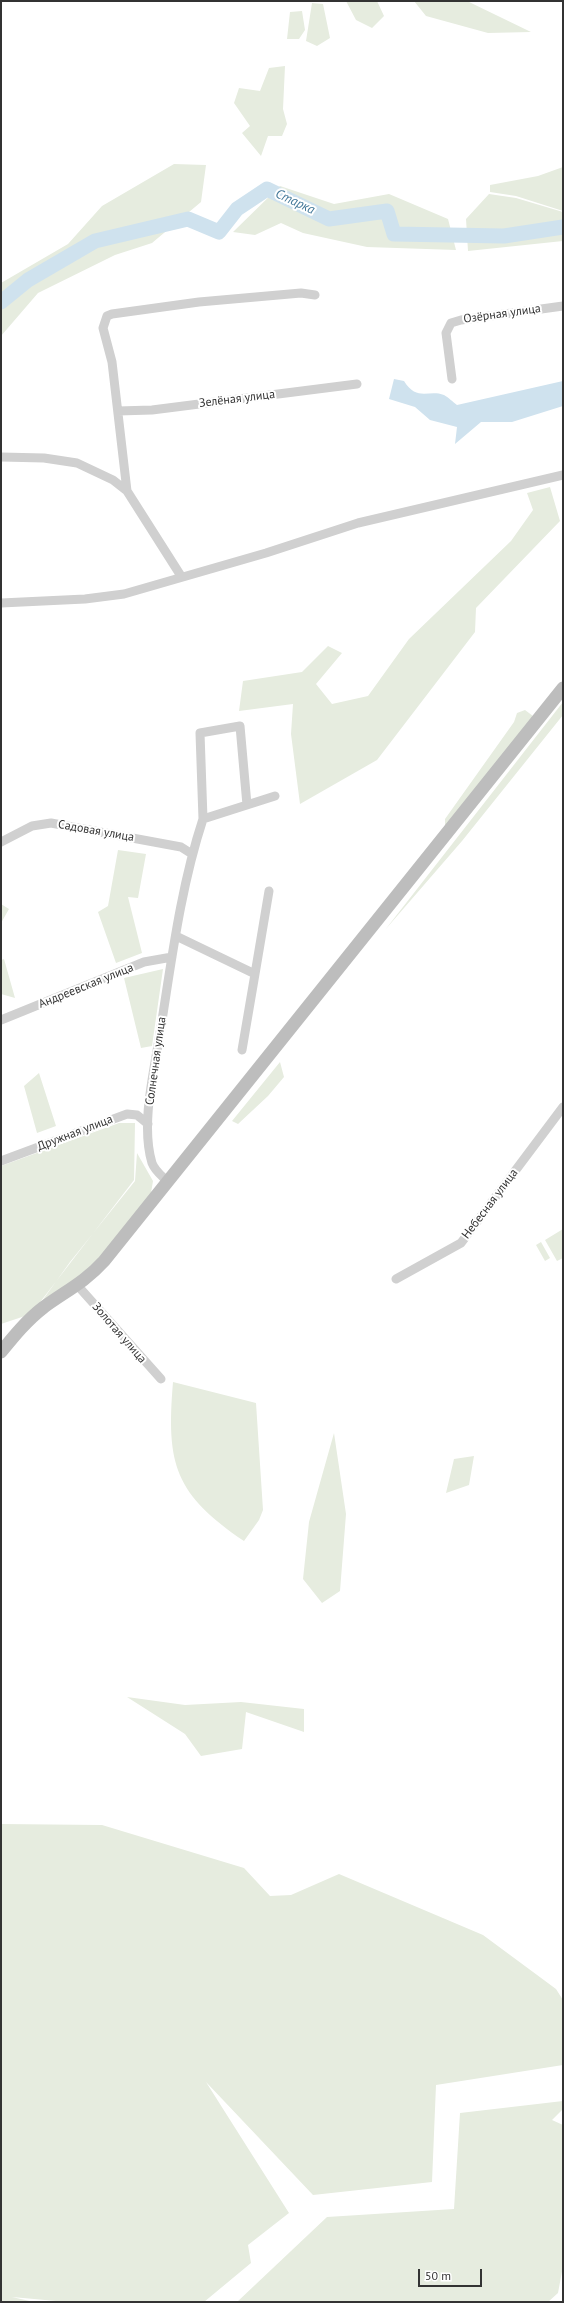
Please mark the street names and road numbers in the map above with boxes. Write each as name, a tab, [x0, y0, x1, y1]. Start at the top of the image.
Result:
street label: Озёрная улица	[462, 301, 542, 327]
street label: Зелёная улица	[198, 387, 276, 411]
street label: Садовая улица	[57, 817, 135, 845]
street label: Андреевская улица	[36, 960, 136, 1012]
street label: Солнечная улица	[143, 1016, 169, 1106]
street label: Дружная улица	[35, 1112, 115, 1154]
street label: Небесная улица	[459, 1166, 521, 1242]
street label: Золотая улица	[89, 1300, 149, 1366]

